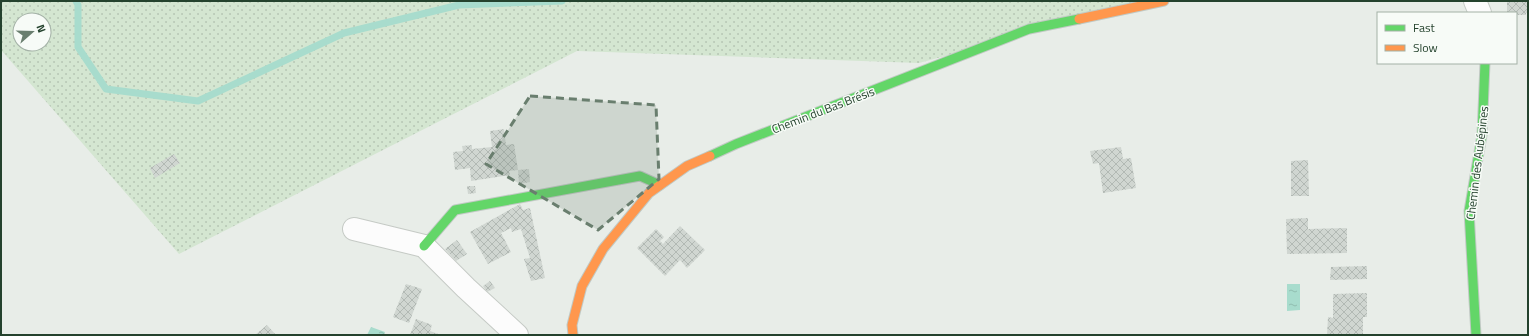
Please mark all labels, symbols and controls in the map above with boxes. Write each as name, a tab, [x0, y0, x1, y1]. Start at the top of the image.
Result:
north arrow	[12, 12, 52, 52]
legend	[1377, 12, 1517, 64]
text: Fast	[1413, 18, 1436, 37]
text: N	[33, 22, 50, 35]
text: Slow	[1413, 38, 1438, 57]
street label: Chemin du Bas Brésis	[769, 81, 878, 138]
street label: Chemin des Aubépines	[1461, 105, 1493, 221]

